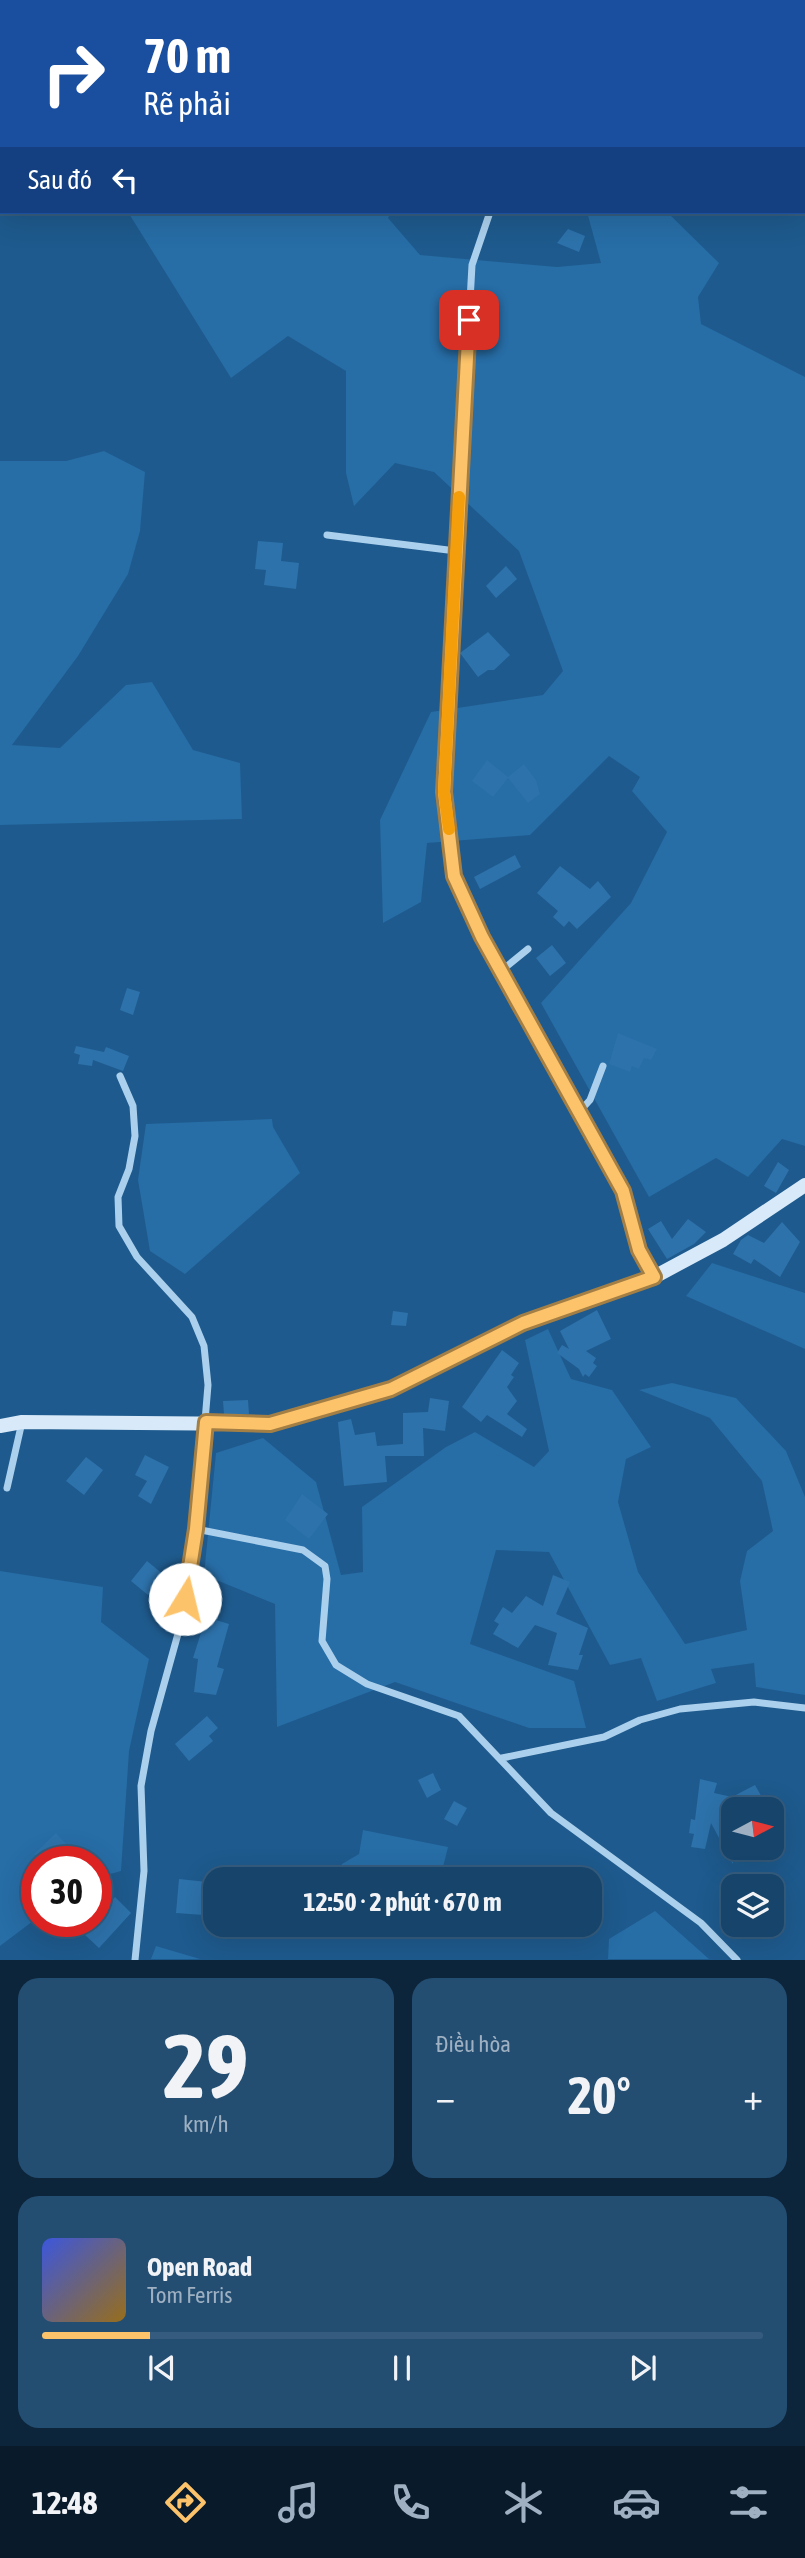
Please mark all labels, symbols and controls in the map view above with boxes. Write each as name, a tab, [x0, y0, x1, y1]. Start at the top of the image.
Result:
text: 70 m	[143, 27, 231, 83]
icon: right	[28, 28, 119, 119]
text: Rẽ phải	[143, 85, 231, 122]
icon: left	[106, 161, 144, 199]
text: Sau đó	[28, 165, 92, 195]
pin	[439, 290, 499, 350]
icon: arrive	[450, 301, 488, 339]
position arrow	[148, 1562, 222, 1636]
north arrow	[721, 1797, 784, 1860]
map controls	[721, 1797, 784, 1937]
speed limit sign: 30	[21, 1846, 112, 1937]
button: layers	[721, 1874, 784, 1937]
text: 12:50 · 2 phút · 670 m	[303, 1887, 502, 1917]
text: 29	[163, 2013, 249, 2117]
text: Điều hòa	[436, 2031, 511, 2057]
text: 20°	[568, 2065, 631, 2125]
text: −	[436, 2075, 455, 2118]
text: +	[743, 2075, 763, 2118]
text: km/h	[183, 2111, 229, 2137]
text: Open Road	[147, 2252, 252, 2282]
text: Tom Ferris	[147, 2282, 232, 2308]
icon: previous	[143, 2349, 181, 2387]
icon: pause	[383, 2349, 421, 2387]
icon: next	[624, 2349, 662, 2387]
icon: directions	[161, 2478, 210, 2527]
icon: music	[274, 2478, 323, 2527]
icon: phone	[386, 2478, 435, 2527]
icon: climate	[499, 2478, 548, 2527]
icon: car	[612, 2478, 661, 2527]
icon: filters	[724, 2478, 773, 2527]
text: 12:48	[32, 2484, 98, 2521]

